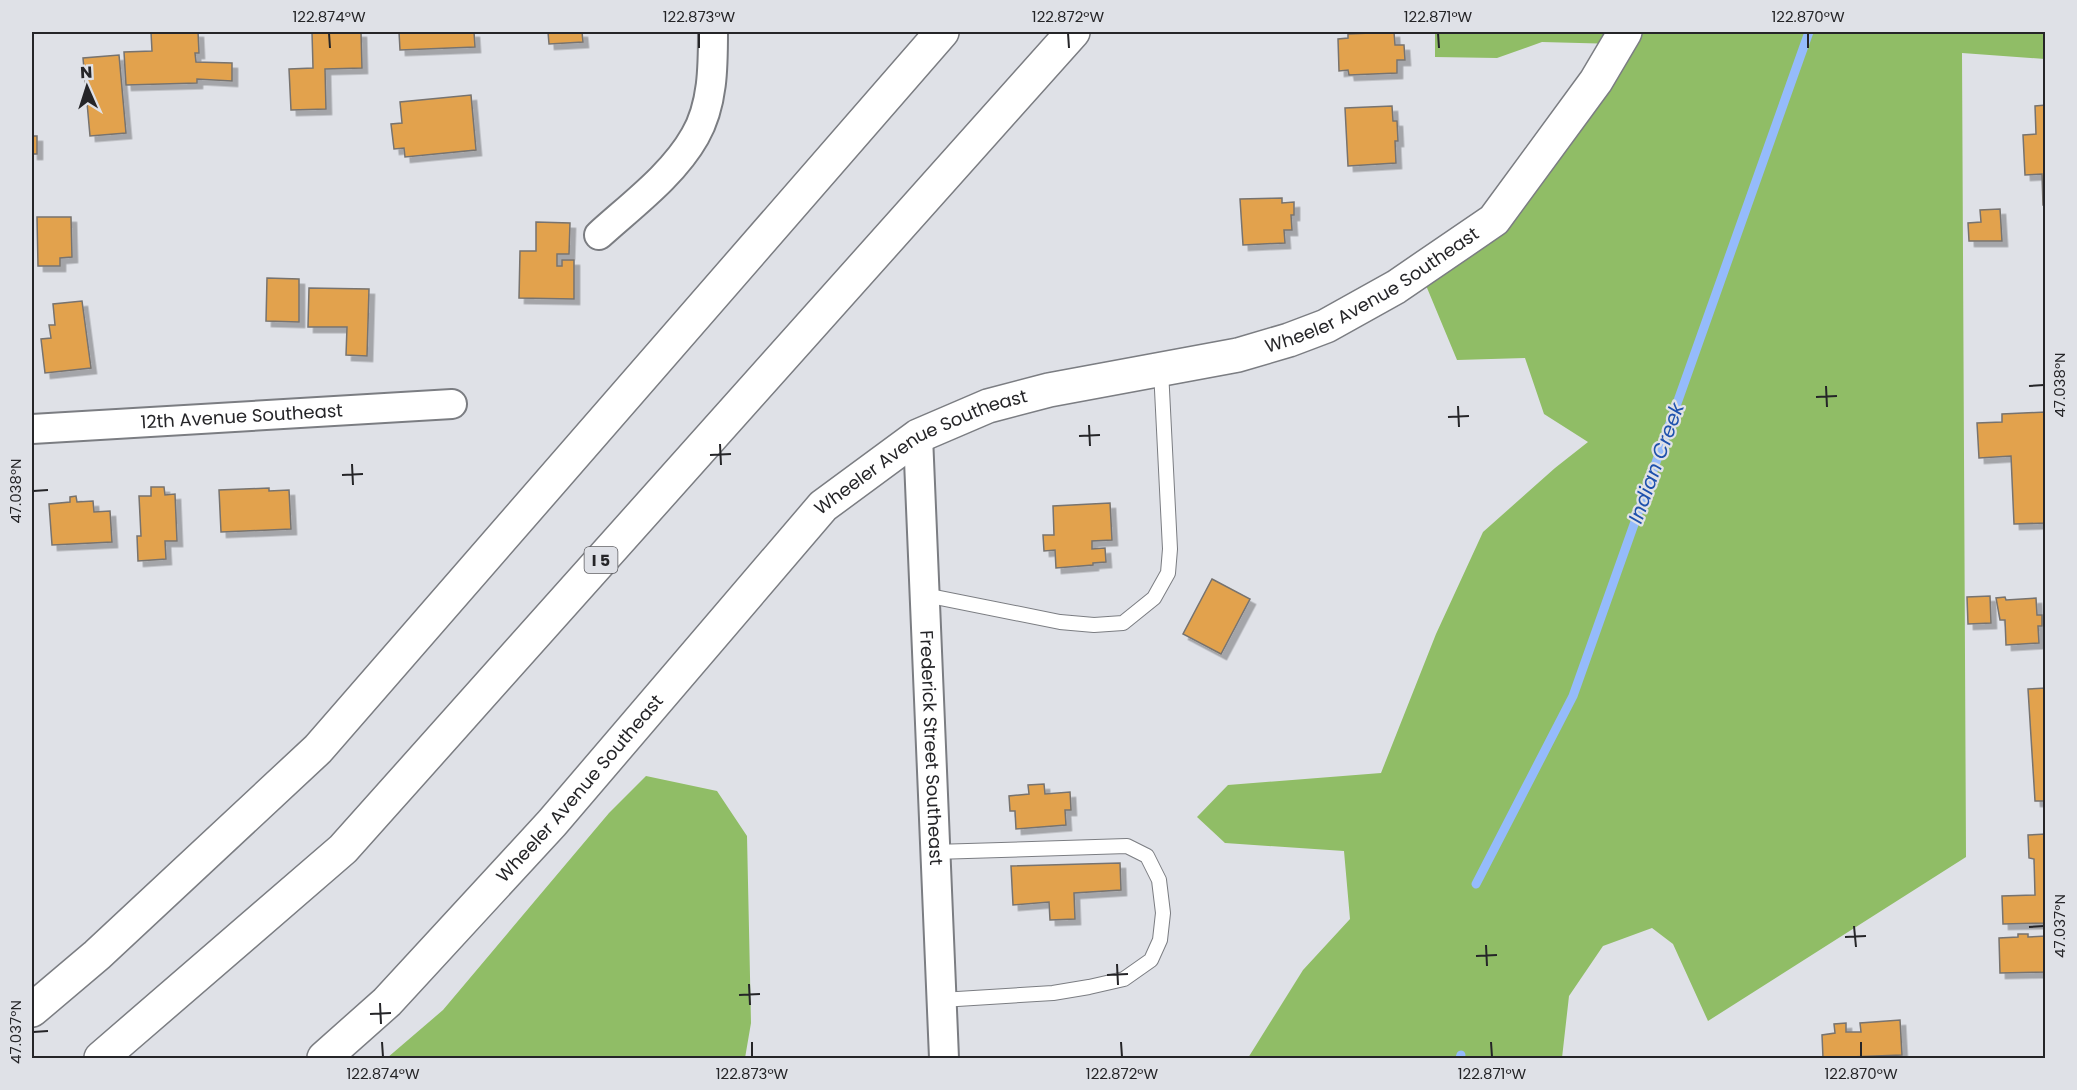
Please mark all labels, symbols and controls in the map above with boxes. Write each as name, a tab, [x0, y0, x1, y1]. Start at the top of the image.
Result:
text: 122.874°W	[292, 6, 366, 27]
text: 122.873°W	[663, 6, 736, 27]
text: 122.872°W	[1032, 6, 1104, 27]
text: 122.871°W	[1404, 6, 1473, 27]
text: 122.870°W	[1771, 6, 1845, 27]
north arrow	[57, 57, 117, 117]
text: N	[80, 61, 93, 84]
street label: Wheeler Avenue Southeast	[1262, 221, 1484, 358]
text: 47.038°N	[2049, 352, 2070, 418]
street label: Wheeler Avenue Southeast	[809, 383, 1030, 520]
water label: Indian Creek	[1621, 397, 1691, 527]
street label: 12th Avenue Southeast	[140, 398, 343, 435]
text: 47.038°N	[5, 458, 26, 524]
road number: I 5	[584, 547, 618, 573]
street label: Frederick Street Southeast	[914, 630, 949, 866]
street label: Wheeler Avenue Southeast	[490, 689, 669, 888]
text: 47.037°N	[2049, 894, 2070, 958]
text: 47.037°N	[5, 1000, 26, 1064]
text: 122.874°W	[346, 1063, 420, 1084]
text: 122.873°W	[716, 1063, 789, 1084]
text: 122.872°W	[1086, 1063, 1158, 1084]
text: 122.871°W	[1458, 1063, 1527, 1084]
text: 122.870°W	[1824, 1063, 1898, 1084]

